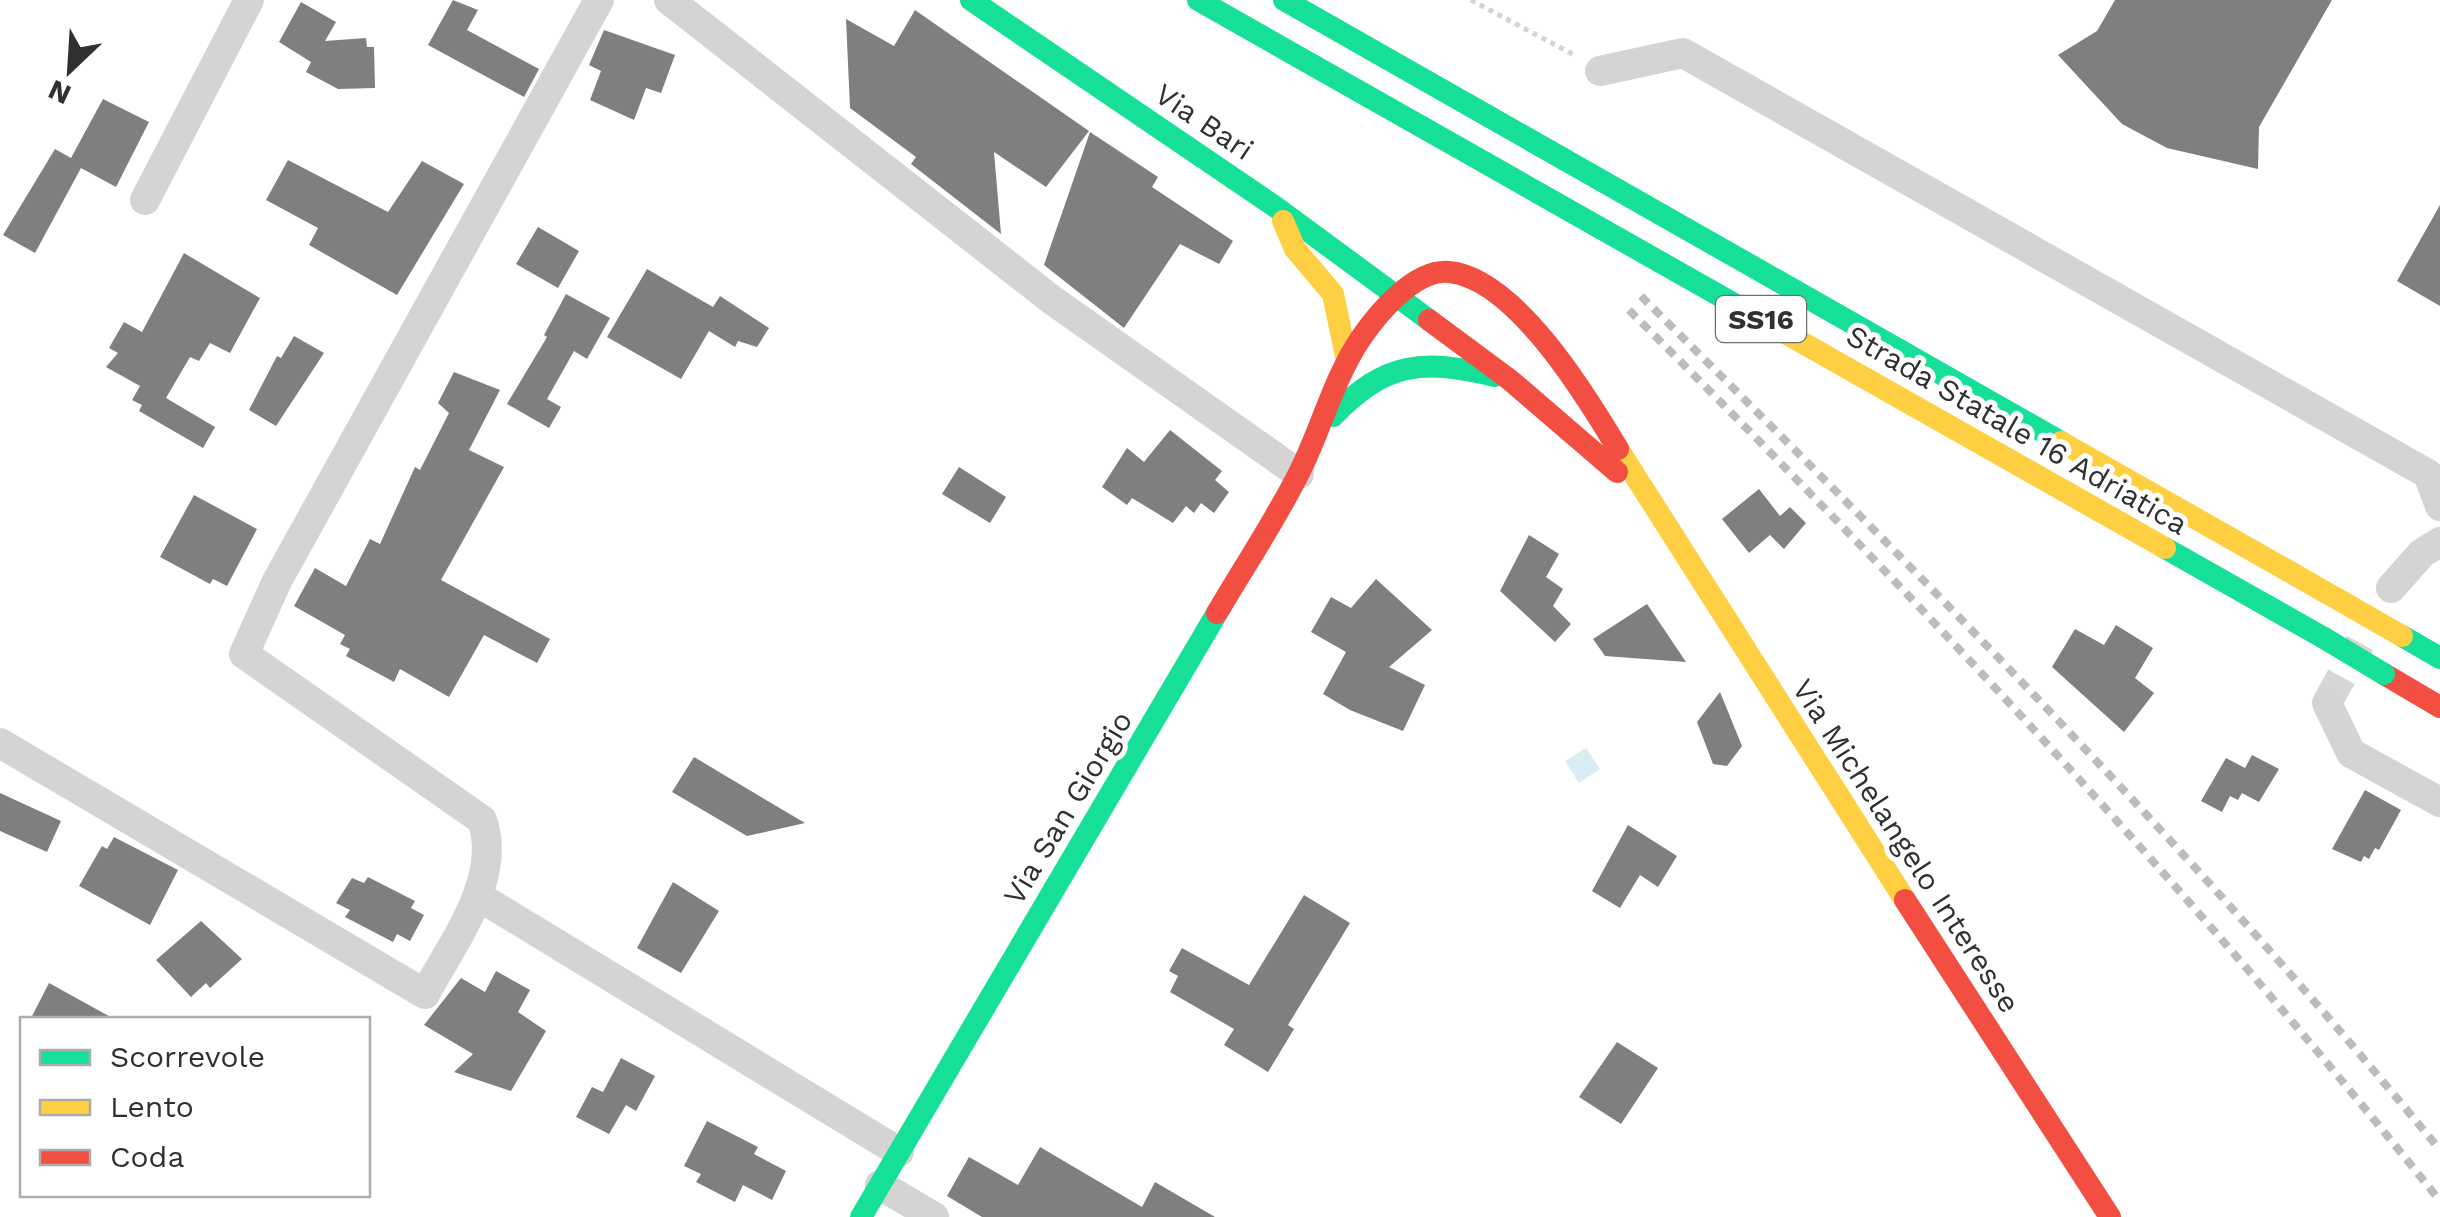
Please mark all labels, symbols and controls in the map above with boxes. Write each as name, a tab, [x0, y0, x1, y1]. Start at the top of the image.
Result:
north arrow	[20, 20, 120, 120]
text: N	[43, 73, 76, 112]
street label: Via Bari	[1149, 76, 1260, 167]
road number: SS16	[1716, 296, 1806, 342]
street label: Strada Statale 16 Adriatica	[1840, 317, 2194, 542]
street label: Via Michelangelo Interesse	[1785, 672, 2027, 1019]
street label: Via San Giorgio	[996, 705, 1139, 911]
legend	[20, 1017, 370, 1197]
text: Scorrevole	[110, 1039, 265, 1074]
text: Lento	[110, 1089, 194, 1124]
text: Coda	[110, 1139, 184, 1174]

